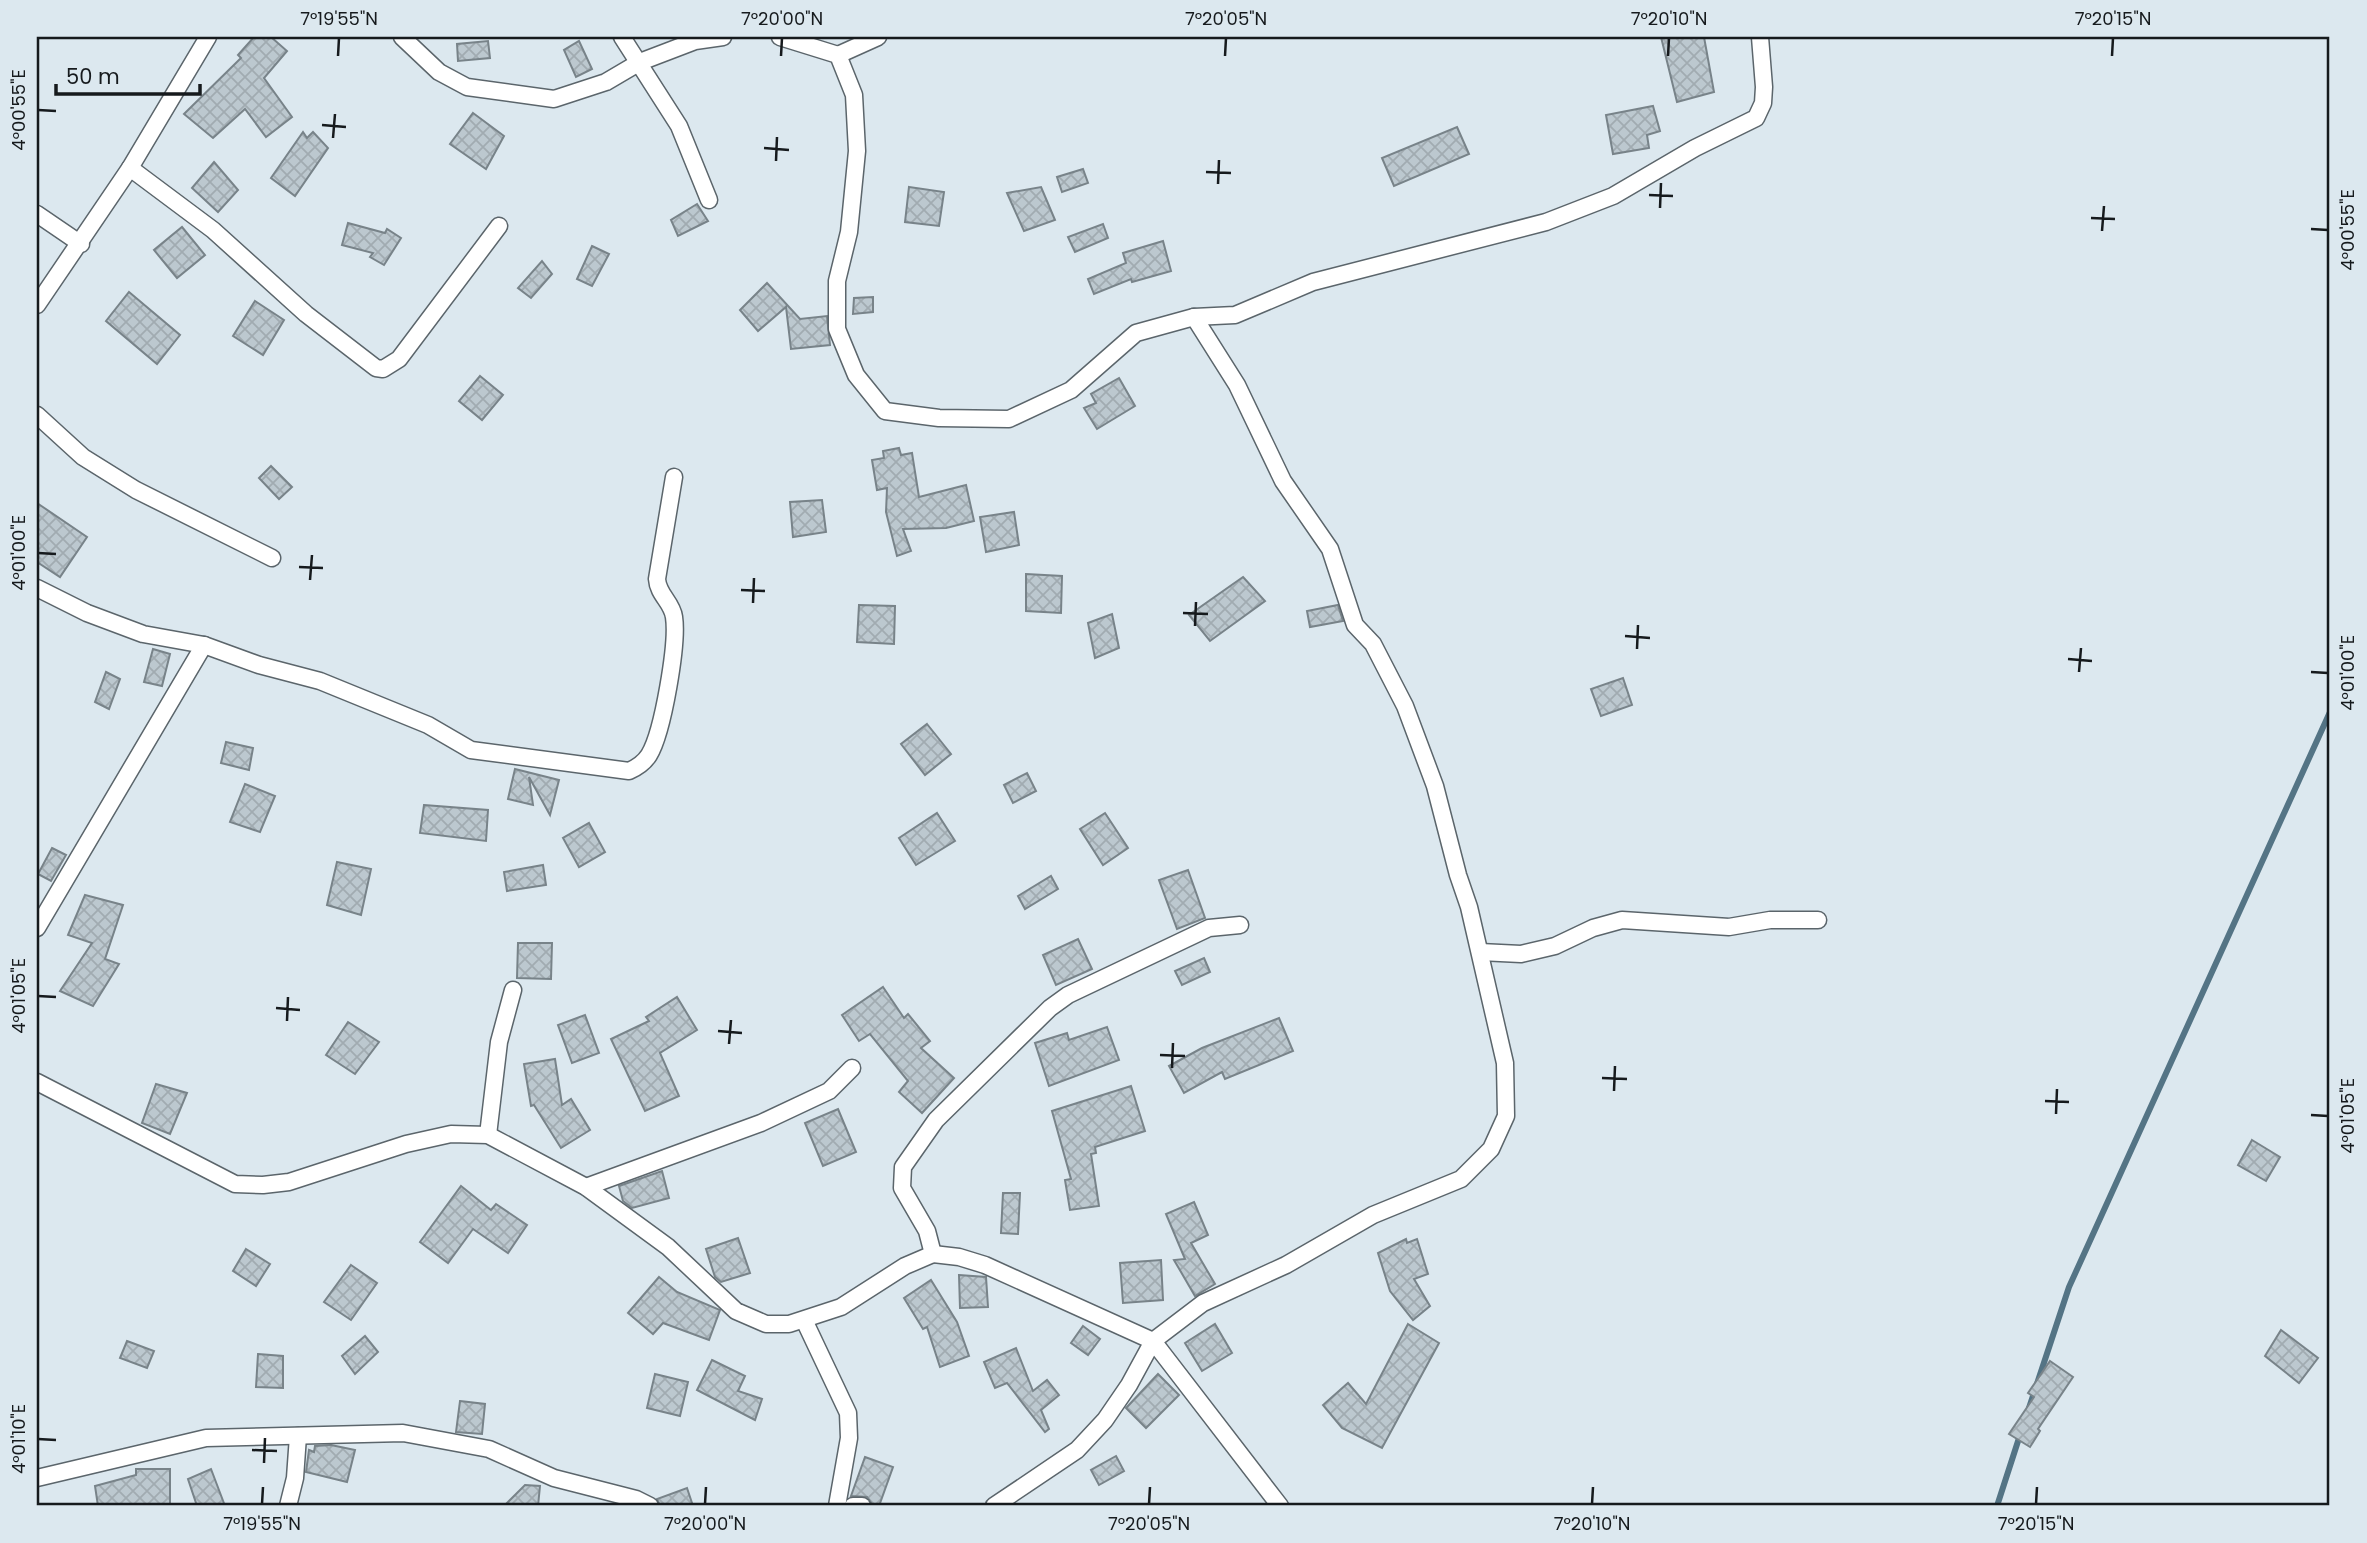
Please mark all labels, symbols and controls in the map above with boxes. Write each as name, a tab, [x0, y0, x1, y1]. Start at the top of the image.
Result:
text: 7°19'55"N	[300, 6, 378, 31]
text: 7°20'00"N	[741, 6, 823, 31]
text: 7°20'05"N	[1185, 6, 1267, 31]
text: 7°20'10"N	[1631, 6, 1707, 31]
text: 7°20'15"N	[2075, 6, 2151, 31]
scale bar	[56, 52, 200, 96]
text: 50 m	[66, 62, 120, 91]
text: 4°00'55"E	[6, 69, 31, 151]
text: 4°00'55"E	[2335, 189, 2360, 271]
text: 4°01'00"E	[6, 515, 31, 591]
text: 4°01'00"E	[2335, 635, 2360, 711]
text: 4°01'05"E	[6, 958, 31, 1034]
text: 4°01'05"E	[2335, 1078, 2360, 1154]
text: 4°01'10"E	[6, 1404, 31, 1474]
text: 7°19'55"N	[223, 1511, 301, 1536]
text: 7°20'00"N	[664, 1511, 746, 1536]
text: 7°20'05"N	[1108, 1511, 1190, 1536]
text: 7°20'10"N	[1554, 1511, 1630, 1536]
text: 7°20'15"N	[1998, 1511, 2074, 1536]

